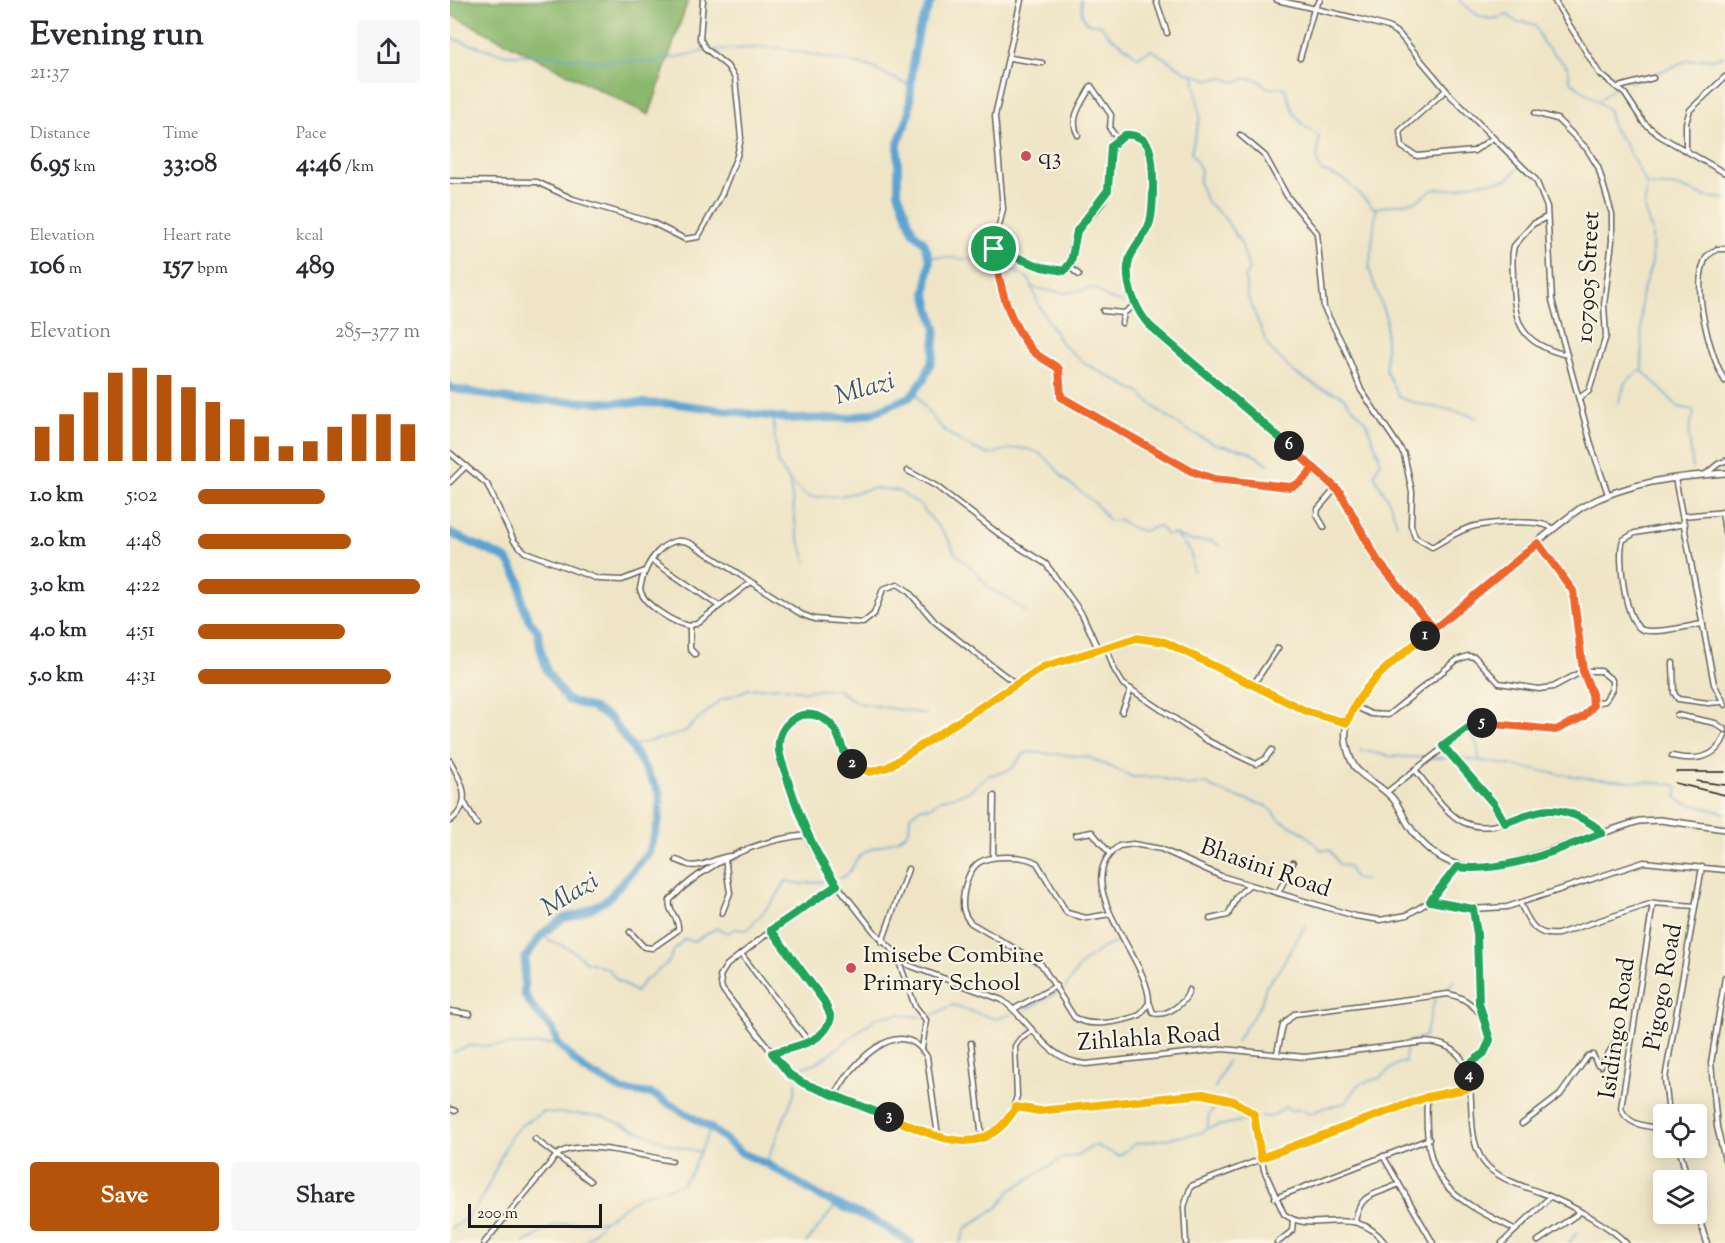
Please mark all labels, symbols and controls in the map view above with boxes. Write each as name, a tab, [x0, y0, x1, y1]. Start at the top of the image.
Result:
text: Evening run	[30, 12, 204, 60]
button: share	[357, 20, 420, 83]
text: 21:37	[30, 59, 69, 88]
text: Distance	[30, 123, 90, 146]
text: Time	[163, 123, 199, 146]
text: Pace	[296, 123, 327, 146]
place label: q3	[1038, 141, 1061, 175]
text: 6.95	[30, 146, 70, 183]
text: 33:08	[163, 146, 217, 183]
text: 4:46	[296, 146, 342, 183]
marker: q3	[1019, 149, 1033, 163]
text: km	[70, 156, 96, 179]
text: /km	[342, 156, 374, 179]
street label: 107905 Street	[1569, 210, 1609, 344]
pin	[968, 223, 1019, 274]
text: Elevation	[30, 225, 95, 248]
text: Heart rate	[163, 225, 231, 248]
text: kcal	[296, 225, 324, 248]
icon: arrive	[977, 232, 1010, 265]
text: 106	[30, 248, 65, 285]
text: 157	[163, 248, 194, 285]
text: 489	[296, 248, 335, 285]
text: m	[65, 258, 82, 281]
text: bpm	[194, 258, 228, 281]
text: Elevation	[30, 318, 111, 347]
text: 285–377 m	[335, 318, 420, 347]
water label: Mlazi	[830, 363, 899, 416]
pin: 6	[1274, 431, 1304, 461]
text: 6	[1285, 434, 1293, 457]
text: 1.0 km	[30, 482, 84, 511]
text: 5:02	[126, 482, 158, 511]
text: 2.0 km	[30, 527, 86, 556]
text: 4:48	[126, 527, 161, 556]
text: 3.0 km	[30, 572, 85, 601]
text: 4:22	[126, 572, 160, 601]
text: 4.0 km	[30, 617, 87, 646]
text: 4:51	[126, 617, 155, 646]
pin: 1	[1410, 621, 1440, 651]
text: 1	[1422, 624, 1428, 647]
text: 5.0 km	[30, 662, 84, 691]
text: 4:31	[126, 662, 156, 691]
pin: 5	[1467, 708, 1497, 738]
text: 5	[1479, 711, 1485, 734]
pin: 2	[837, 749, 867, 779]
text: 2	[848, 752, 856, 775]
street label: Bhasini Road	[1195, 831, 1336, 907]
water label: Mlazi	[535, 864, 606, 927]
street label: Pigogo Road	[1636, 921, 1692, 1054]
place label: Imisebe Combine Primary School	[863, 939, 1044, 1001]
street label: Isidingo Road	[1591, 955, 1645, 1101]
marker: Imisebe Combine Primary School	[844, 961, 858, 975]
street label: Zihlahla Road	[1077, 1017, 1222, 1061]
pin: 4	[1454, 1061, 1484, 1091]
text: 4	[1465, 1064, 1473, 1087]
pin: 3	[874, 1102, 904, 1132]
map controls	[1653, 1104, 1707, 1224]
button: locate	[1653, 1104, 1707, 1158]
text: 3	[886, 1105, 892, 1128]
button: Save	[30, 1162, 219, 1231]
button: Share	[231, 1162, 420, 1231]
button: layers	[1653, 1170, 1707, 1224]
scale bar	[468, 1201, 602, 1228]
text: 200 m	[477, 1203, 518, 1226]

